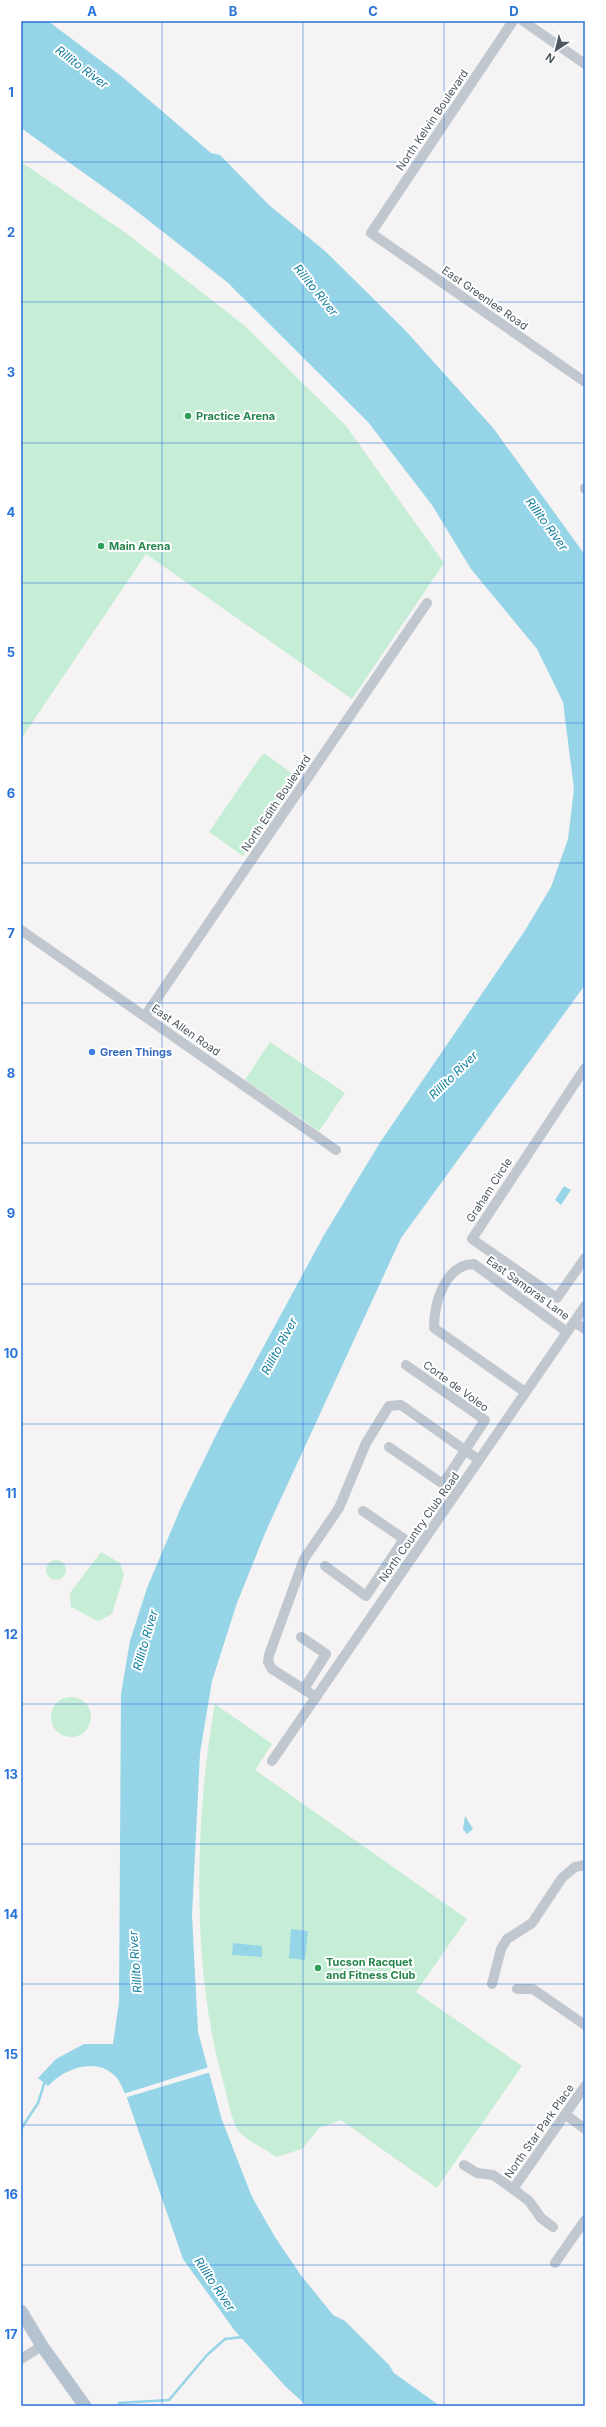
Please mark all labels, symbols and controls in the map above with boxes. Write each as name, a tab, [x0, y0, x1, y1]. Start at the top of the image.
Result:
text: A	[87, 3, 97, 19]
text: B	[229, 3, 238, 19]
text: C	[368, 3, 378, 19]
text: D	[509, 3, 519, 19]
north arrow	[536, 30, 576, 70]
water label: Rillito River	[53, 42, 112, 92]
text: N	[543, 50, 558, 66]
street label: North Kelvin Boulevard	[393, 67, 471, 173]
text: 1	[8, 84, 14, 100]
text: 2	[7, 224, 15, 240]
water label: Rillito River	[291, 261, 342, 319]
street label: East Greenlee Road	[439, 263, 531, 333]
text: 3	[7, 364, 15, 380]
place label: Practice Arena	[196, 409, 275, 423]
marker: Practice Arena	[183, 411, 193, 421]
water label: Rillito River	[523, 494, 572, 554]
text: 4	[7, 504, 16, 520]
place label: Main Arena	[109, 539, 170, 553]
marker: Main Arena	[96, 541, 106, 551]
text: 5	[7, 644, 15, 660]
street label: North Edith Boulevard	[238, 752, 314, 854]
text: 6	[7, 785, 15, 801]
text: 7	[7, 925, 15, 941]
street label: East Allen Road	[149, 1001, 223, 1059]
place label: Green Things	[100, 1045, 172, 1059]
marker: Green Things	[87, 1047, 97, 1057]
water label: Rillito River	[425, 1048, 481, 1102]
text: 8	[7, 1065, 15, 1081]
street label: Graham Circle	[463, 1155, 515, 1225]
text: 9	[7, 1205, 15, 1221]
street label: East Sampras Lane	[484, 1253, 572, 1323]
water label: Rillito River	[258, 1315, 300, 1377]
text: 10	[4, 1345, 18, 1361]
street label: Corte de Voleo	[421, 1358, 492, 1415]
street label: North Country Club Road	[376, 1469, 462, 1585]
text: 11	[5, 1485, 17, 1501]
water label: Rillito River	[129, 1608, 161, 1672]
text: 12	[4, 1626, 18, 1642]
text: 13	[4, 1766, 18, 1782]
text: 14	[4, 1906, 18, 1922]
water label: Rillito River	[125, 1930, 145, 1994]
place label: Tucson Racquet and Fitness Club	[326, 1955, 416, 1982]
marker: Tucson Racquet and Fitness Club	[313, 1963, 323, 1973]
text: 15	[4, 2046, 18, 2062]
street label: North Star Park Place	[501, 2081, 577, 2181]
text: 16	[4, 2186, 18, 2202]
water label: Rillito River	[191, 2254, 239, 2314]
text: 17	[4, 2326, 18, 2342]

